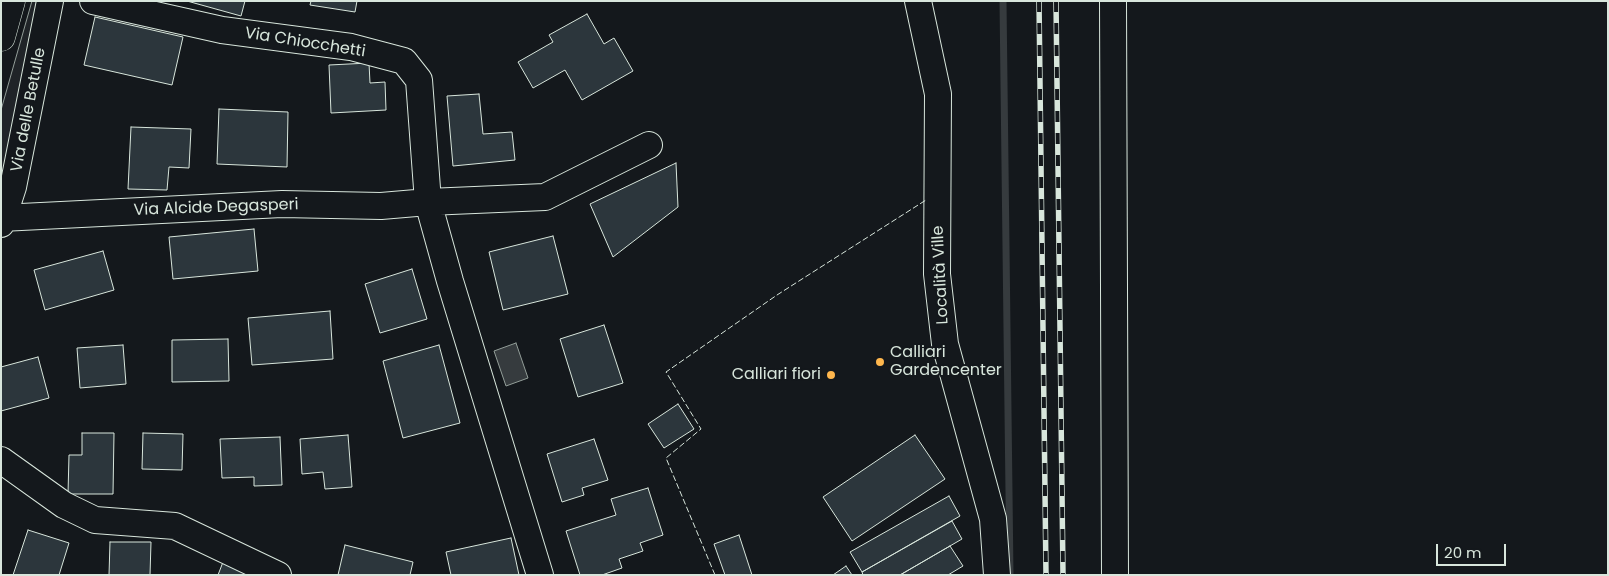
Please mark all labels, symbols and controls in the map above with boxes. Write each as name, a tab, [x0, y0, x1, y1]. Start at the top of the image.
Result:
street label: Via Chiocchetti	[243, 24, 367, 62]
street label: Via delle Betulle	[8, 46, 50, 174]
street label: Via Alcide Degasperi	[133, 196, 299, 220]
street label: Località Ville	[929, 225, 953, 325]
place label: Calliari Gardencenter	[890, 343, 1002, 381]
marker: Calliari Gardencenter	[874, 356, 886, 368]
place label: Calliari fiori	[732, 365, 821, 385]
marker: Calliari fiori	[825, 369, 837, 381]
scale bar	[1439, 534, 1509, 566]
text: 20 m	[1444, 542, 1482, 563]

